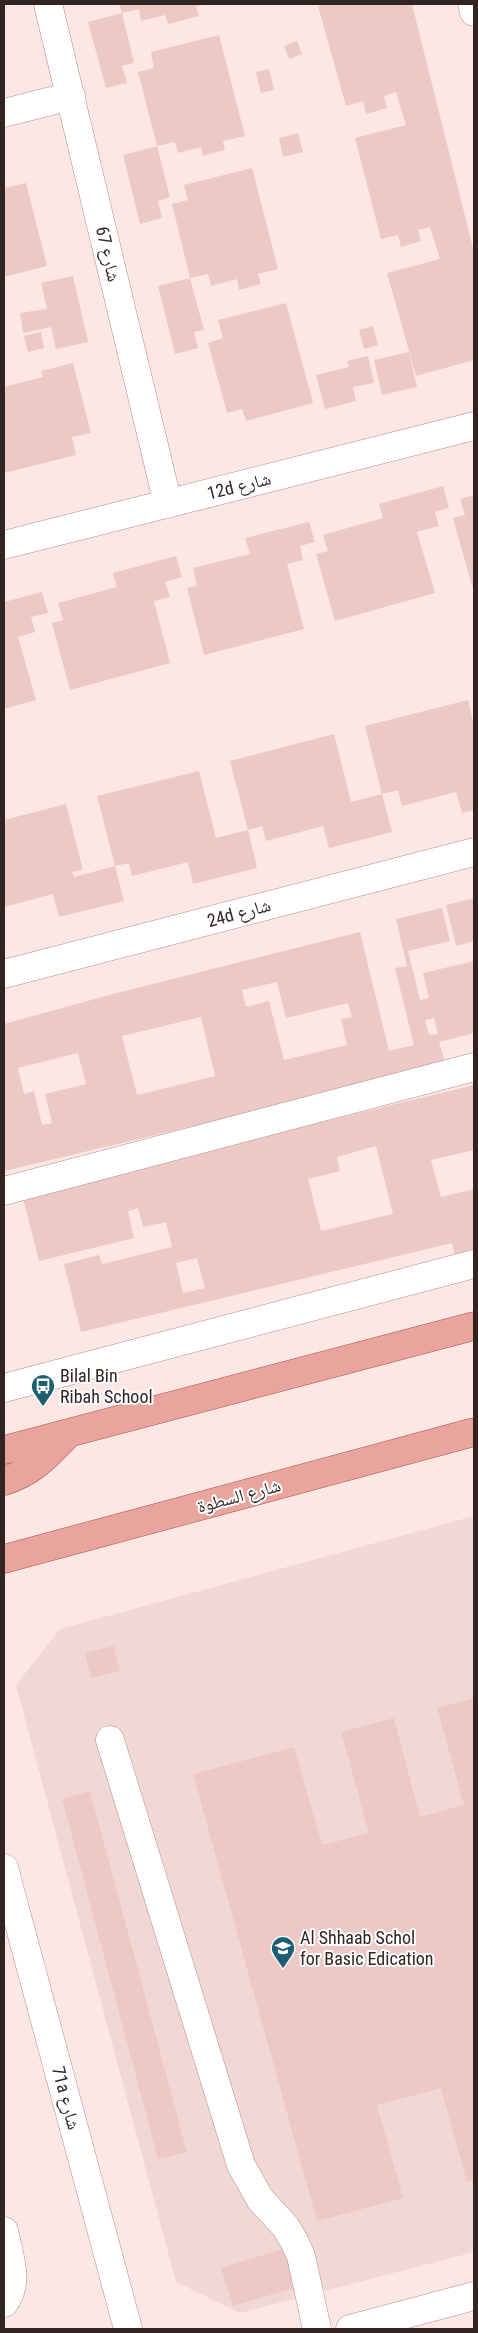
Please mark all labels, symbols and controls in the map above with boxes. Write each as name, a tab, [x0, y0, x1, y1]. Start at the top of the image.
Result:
street label: شارع 67	[91, 224, 125, 284]
street label: 12d شارع	[205, 467, 273, 505]
street label: 24d شارع	[205, 894, 273, 932]
place label: Bilal Bin Ribah School	[60, 1365, 153, 1407]
bus stop icon: Bilal Bin Ribah School	[30, 1373, 56, 1407]
street label: شارع السطوة	[195, 1474, 283, 1518]
place label: Al Shhaab Schol for Basic Edication	[300, 1927, 434, 1969]
school or university icon: Al Shhaab Schol for Basic Edication	[270, 1935, 296, 1969]
street label: 71a شارع	[47, 2064, 85, 2132]

